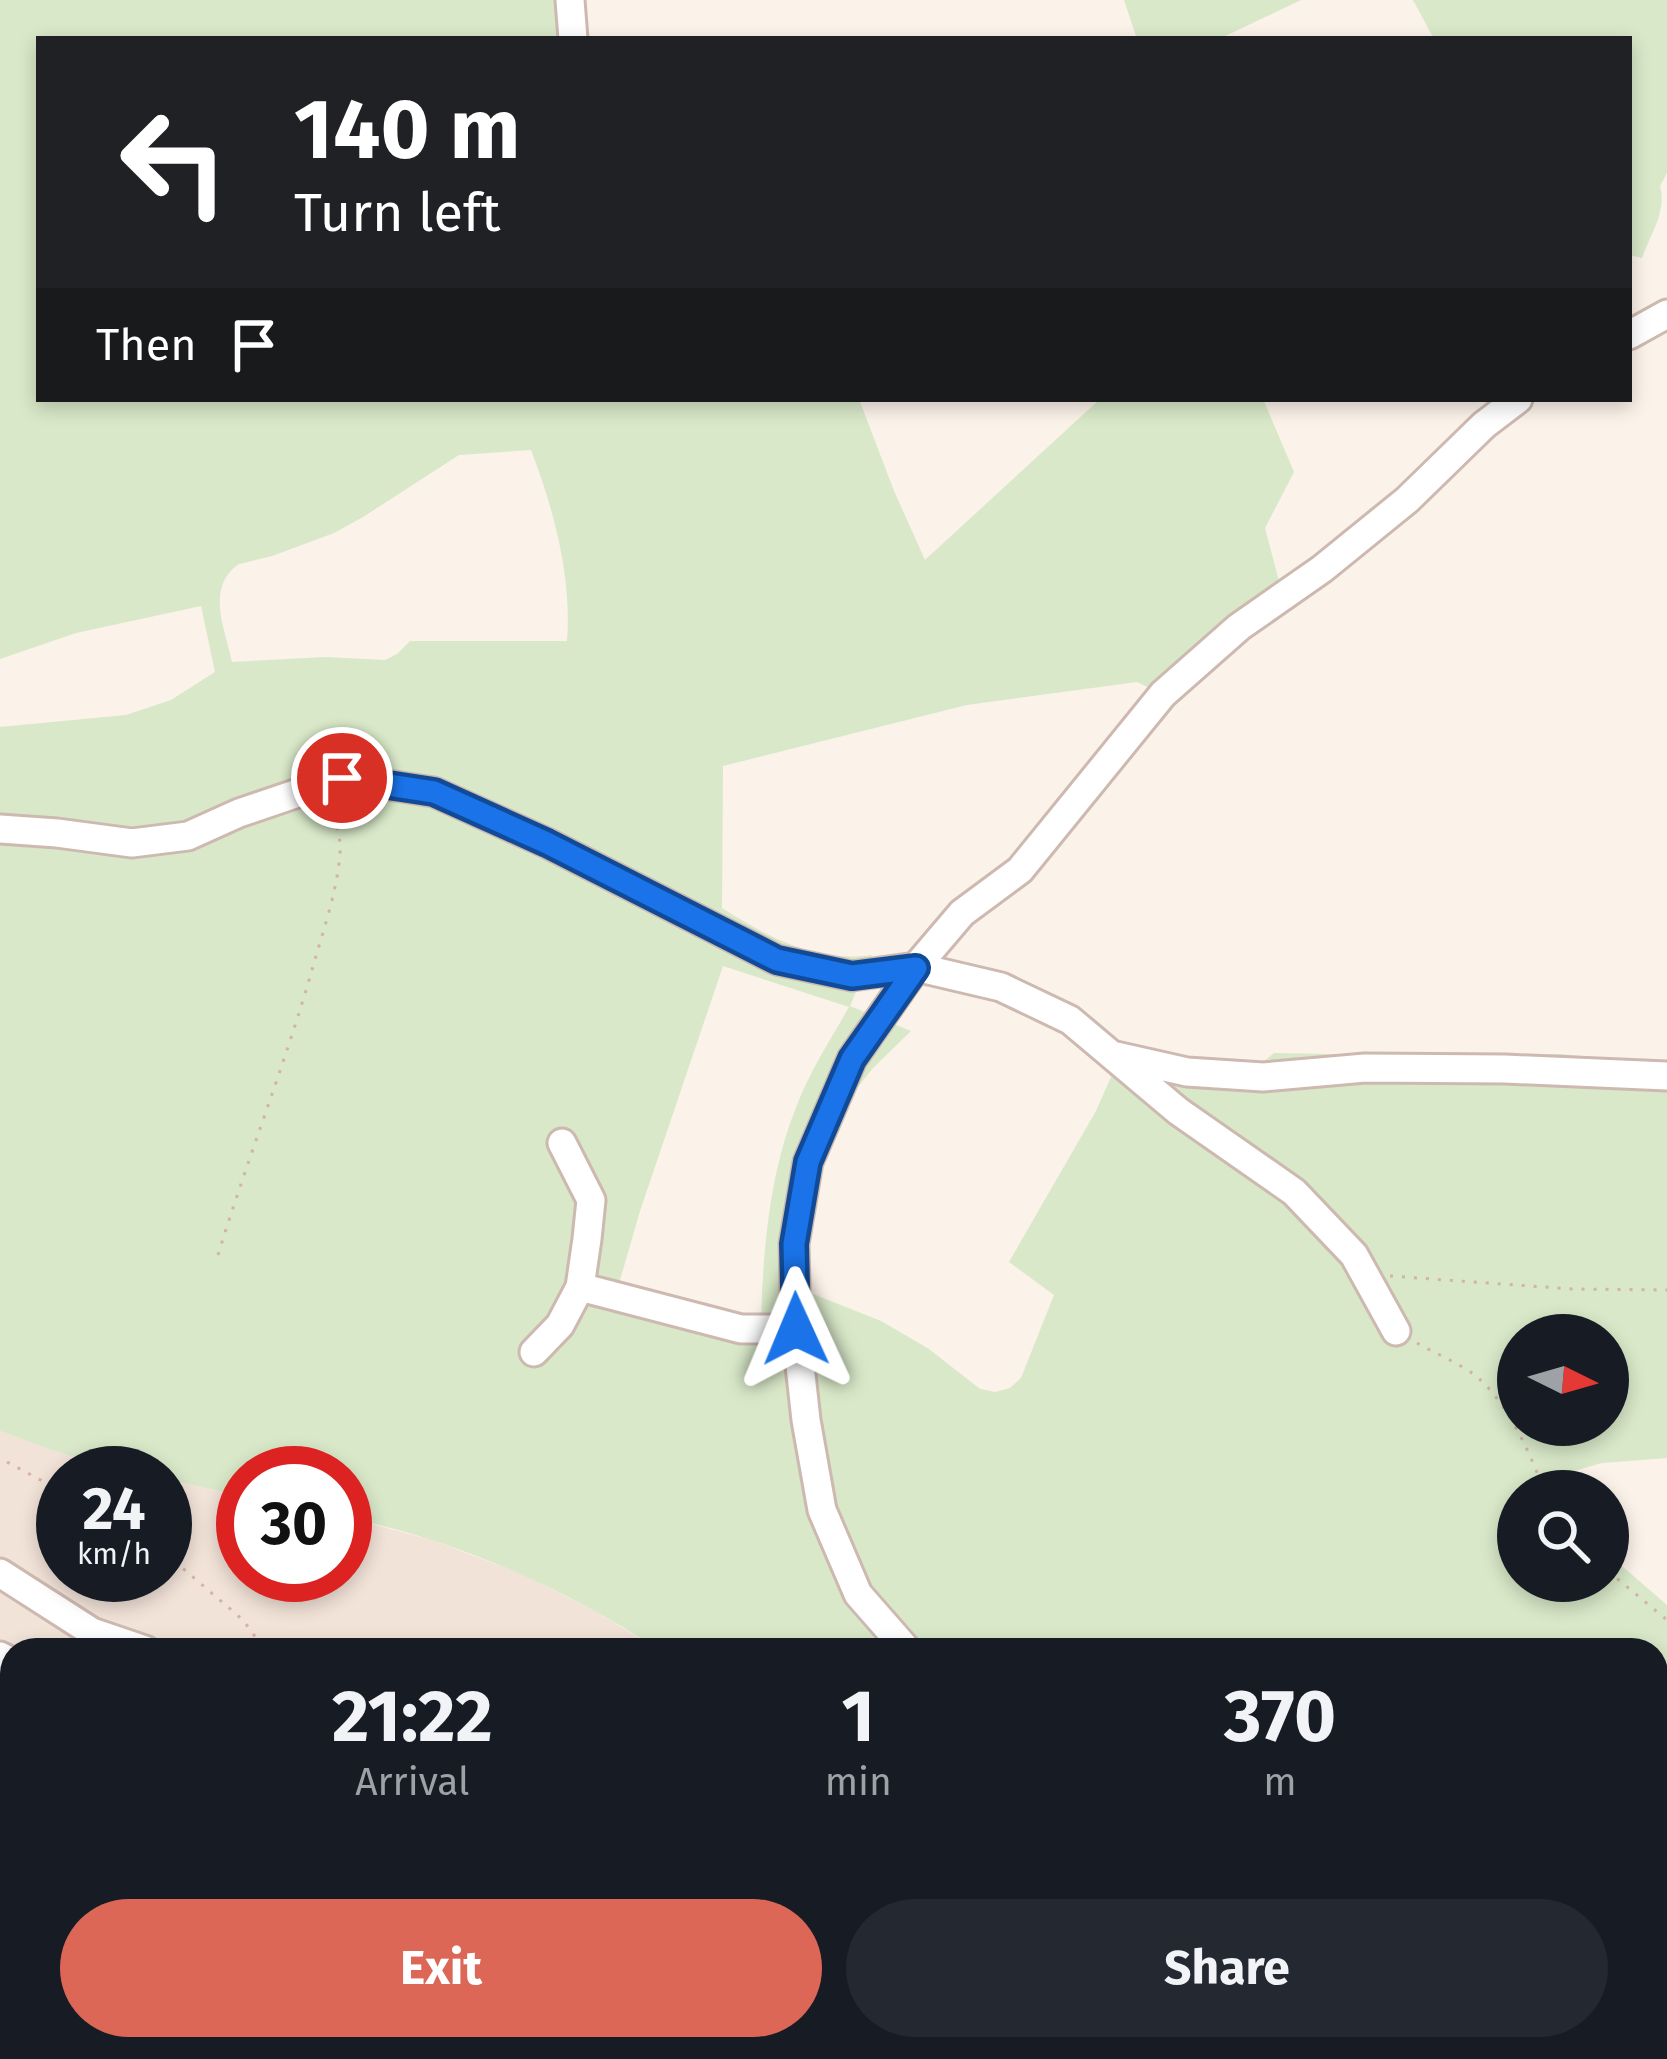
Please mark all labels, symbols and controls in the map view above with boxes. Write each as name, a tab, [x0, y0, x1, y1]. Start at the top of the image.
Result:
text: 140 m	[294, 79, 520, 180]
icon: left	[96, 84, 252, 240]
text: Turn left	[294, 181, 501, 245]
icon: arrive	[221, 312, 287, 378]
text: Then	[96, 318, 197, 372]
pin	[291, 727, 393, 829]
icon: arrive	[309, 745, 375, 811]
position arrow	[733, 1266, 859, 1392]
north arrow	[1497, 1314, 1629, 1446]
map controls	[1497, 1314, 1629, 1602]
speed limit sign: 30	[216, 1446, 372, 1602]
button: search	[1497, 1470, 1629, 1602]
text: 24	[82, 1473, 146, 1545]
text: km/h	[77, 1536, 151, 1572]
text: 21:22	[332, 1674, 493, 1760]
text: 1	[842, 1674, 875, 1760]
text: 370	[1224, 1674, 1336, 1760]
text: Arrival	[355, 1759, 469, 1805]
text: min	[825, 1759, 892, 1805]
text: m	[1263, 1759, 1297, 1805]
button: Exit	[60, 1899, 822, 2037]
button: Share	[846, 1899, 1608, 2037]

